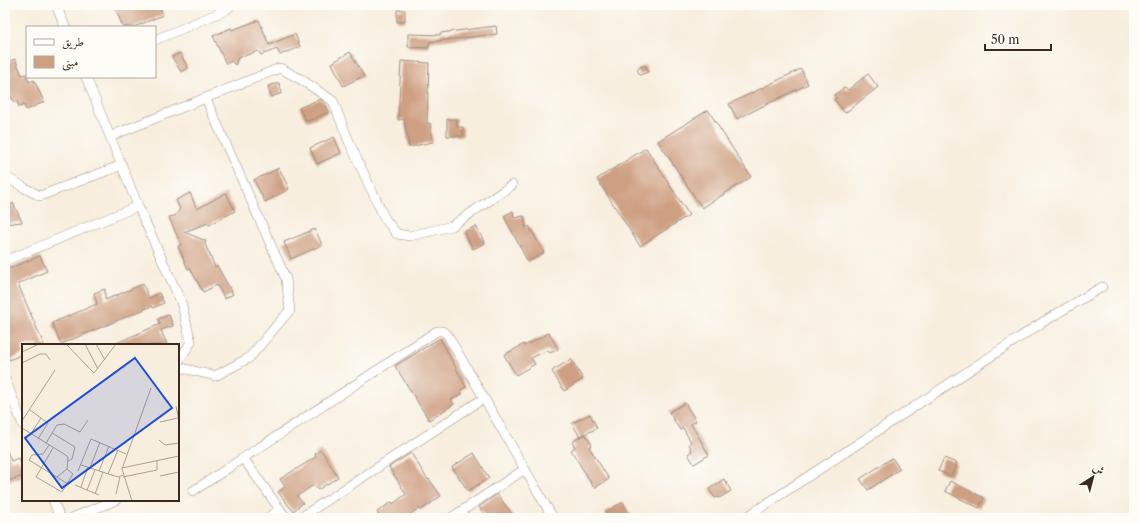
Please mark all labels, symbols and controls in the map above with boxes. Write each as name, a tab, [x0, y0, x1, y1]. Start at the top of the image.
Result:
legend	[26, 26, 156, 78]
scale bar	[985, 26, 1051, 52]
text: 50 m	[991, 32, 1020, 47]
text: طريق	[62, 34, 84, 50]
text: مبنى	[62, 54, 78, 71]
inset map	[22, 344, 179, 501]
north arrow	[1073, 457, 1113, 497]
text: ش	[1090, 460, 1107, 478]

